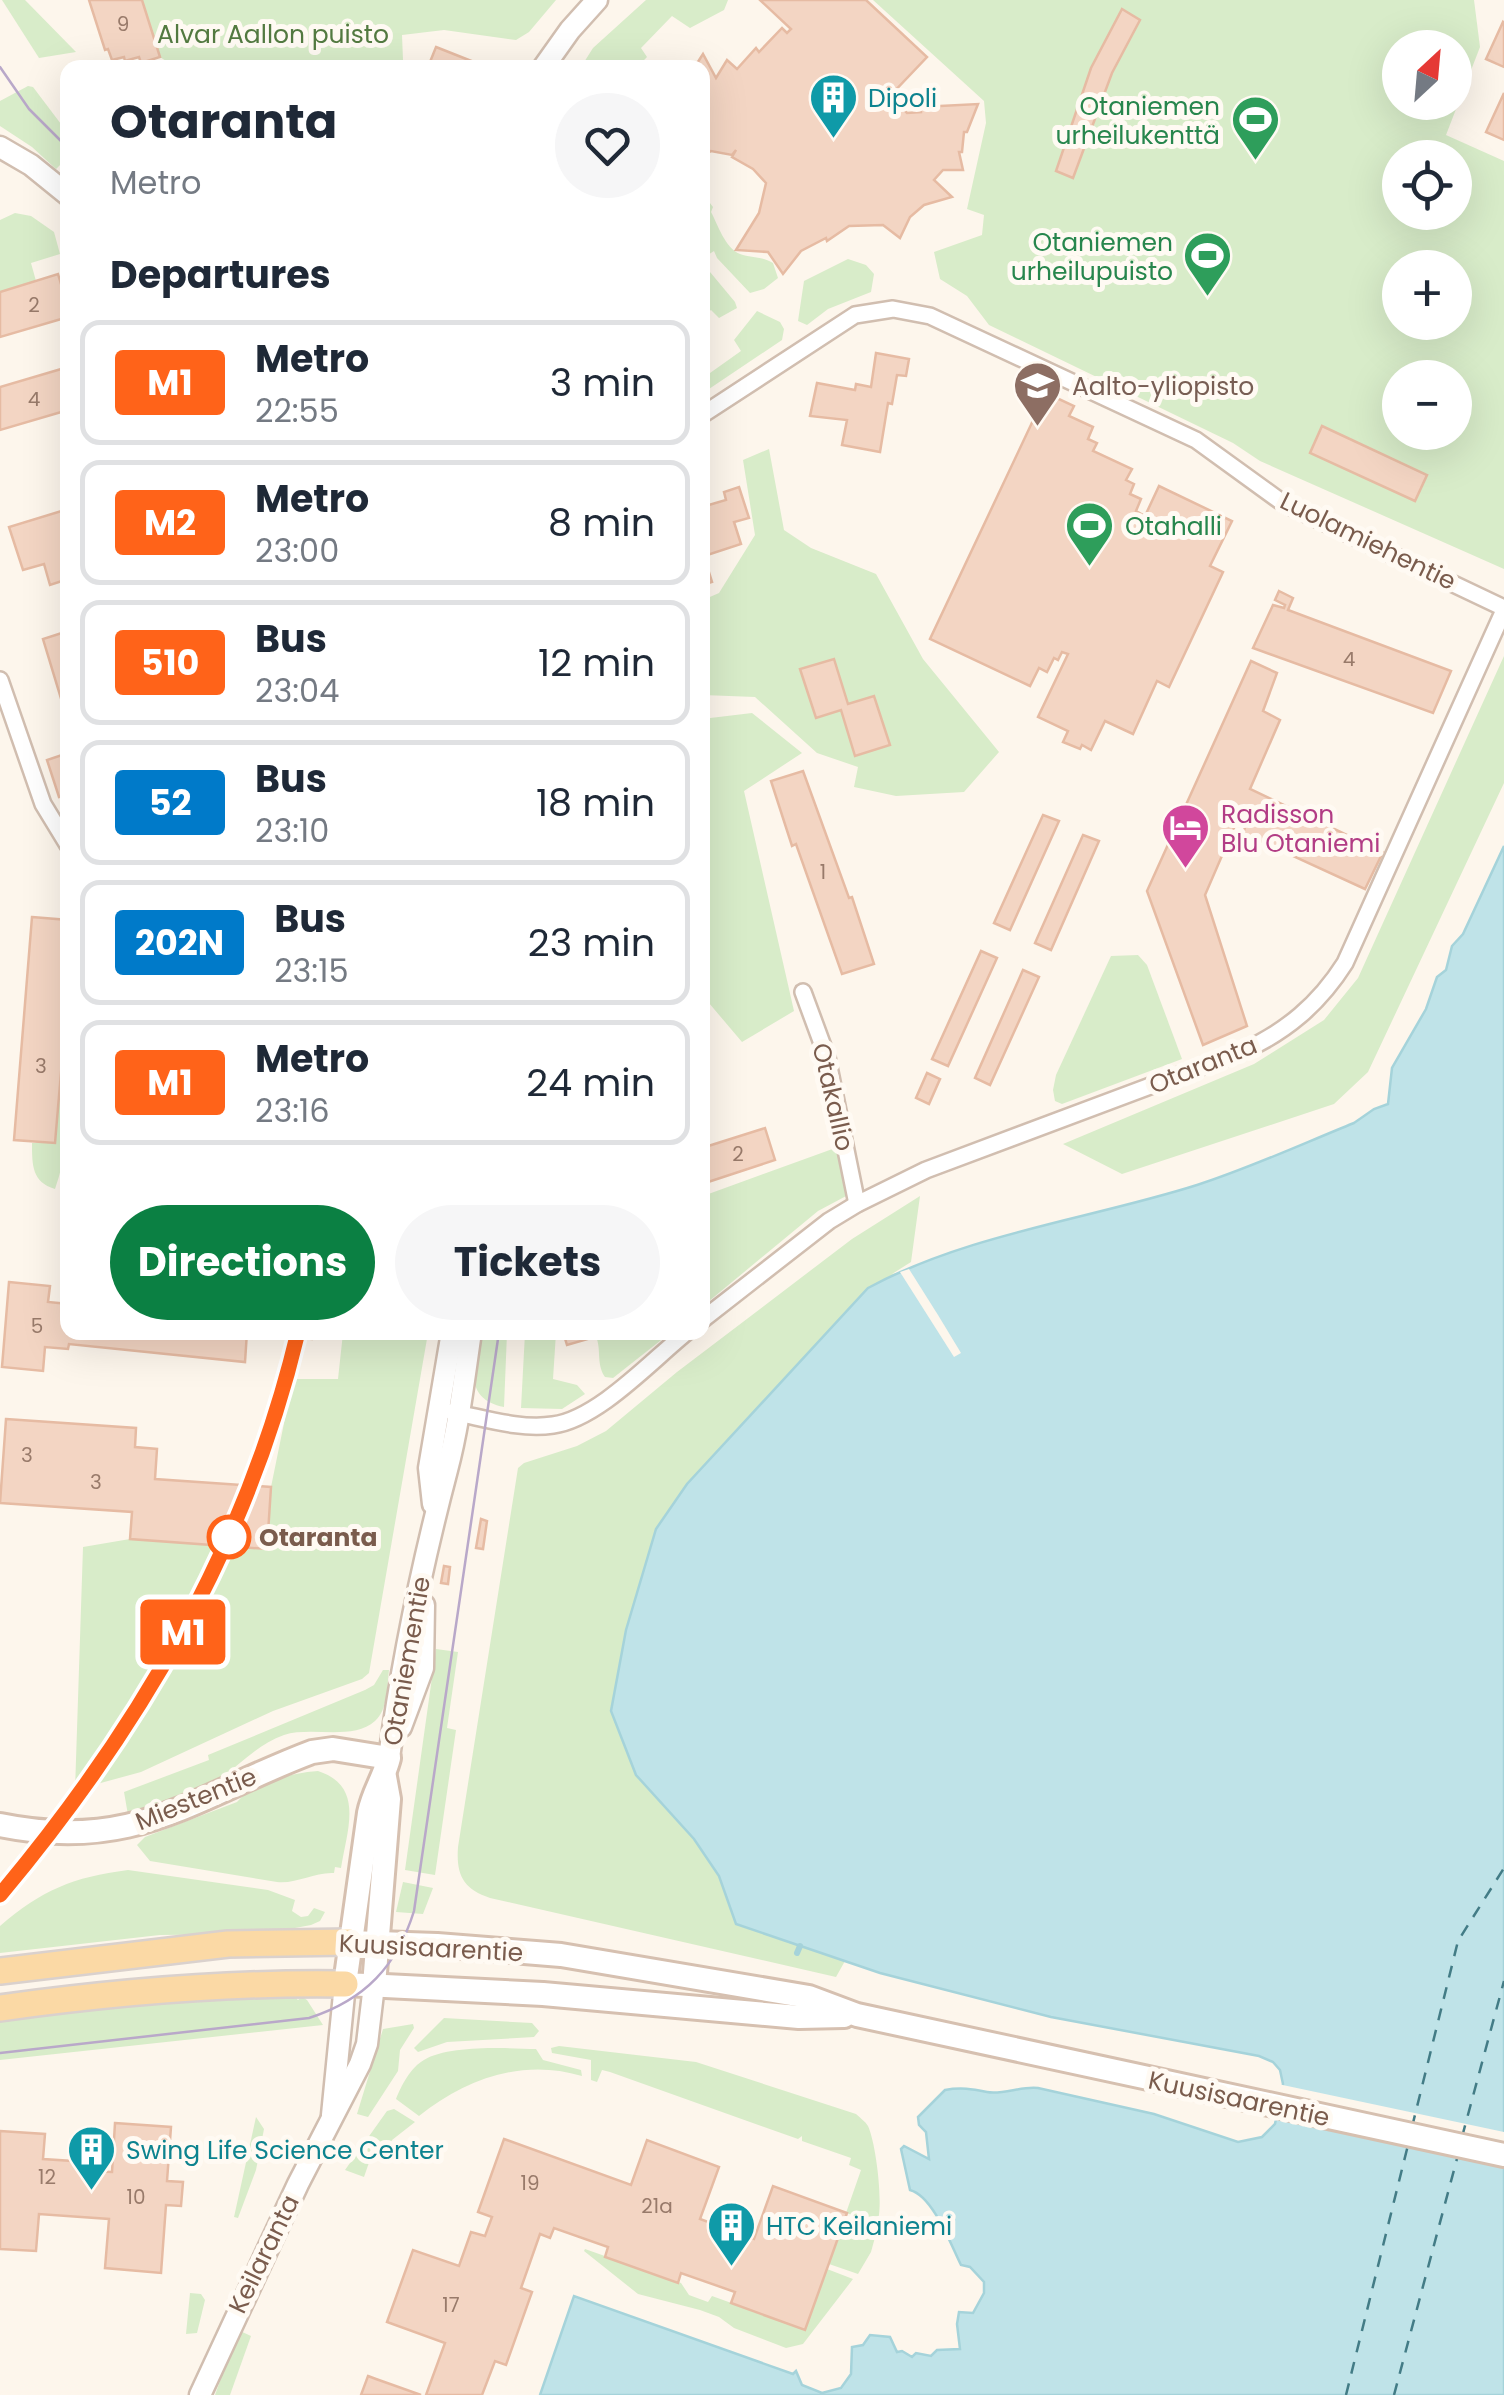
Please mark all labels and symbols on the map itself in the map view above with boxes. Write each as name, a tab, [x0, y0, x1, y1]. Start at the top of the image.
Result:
house number: 9	[117, 10, 129, 38]
park label: Alvar Aallon puisto	[157, 17, 389, 52]
north arrow	[1382, 30, 1472, 120]
building icon: Dipoli	[807, 72, 859, 140]
place label: Dipoli	[868, 81, 937, 116]
place label: Otaniemen urheilukenttä	[1055, 89, 1220, 153]
sports icon: Otaniemen urheilukenttä	[1229, 94, 1281, 162]
place label: Otaniemen urheilupuisto	[1011, 225, 1173, 289]
sports icon: Otaniemen urheilupuisto	[1182, 230, 1234, 298]
house number: 2	[28, 291, 40, 319]
school or university icon: Aalto-yliopisto	[1011, 360, 1063, 428]
place label: Aalto-yliopisto	[1072, 369, 1254, 404]
house number: 4	[28, 385, 40, 413]
street label: Luolamiehentie	[1274, 483, 1462, 599]
sports icon: Otahalli	[1064, 500, 1116, 568]
place label: Otahalli	[1125, 509, 1222, 544]
house number: 4	[1343, 645, 1355, 673]
place label: Radisson Blu Otaniemi	[1221, 797, 1380, 861]
hotel icon: Radisson Blu Otaniemi	[1160, 802, 1212, 870]
house number: 1	[820, 858, 826, 886]
street label: Otaranta	[1144, 1027, 1262, 1103]
street label: Otakallio	[804, 1040, 862, 1154]
house number: 3	[35, 1052, 47, 1080]
house number: 2	[732, 1140, 744, 1168]
house number: 5	[31, 1312, 43, 1340]
house number: 3	[21, 1441, 33, 1469]
house number: 3	[90, 1468, 102, 1496]
marker: Otaranta	[208, 1516, 250, 1558]
place label: Otaranta	[259, 1520, 377, 1555]
street label: Otaniementie	[375, 1574, 439, 1748]
line badge: M1	[138, 1600, 228, 1664]
street label: Miestentie	[130, 1759, 262, 1839]
street label: Kuusisaarentie	[338, 1926, 524, 1970]
street label: Kuusisaarentie	[1145, 2063, 1333, 2135]
building icon: Swing Life Science Center	[65, 2124, 117, 2192]
place label: Swing Life Science Center	[126, 2133, 444, 2168]
house number: 12	[38, 2163, 56, 2191]
house number: 19	[521, 2169, 540, 2197]
house number: 10	[127, 2183, 145, 2211]
street label: Keilaranta	[220, 2189, 308, 2319]
house number: 21a	[641, 2192, 673, 2220]
building icon: HTC Keilaniemi	[705, 2200, 757, 2268]
place label: HTC Keilaniemi	[766, 2209, 952, 2244]
house number: 17	[442, 2291, 460, 2319]

